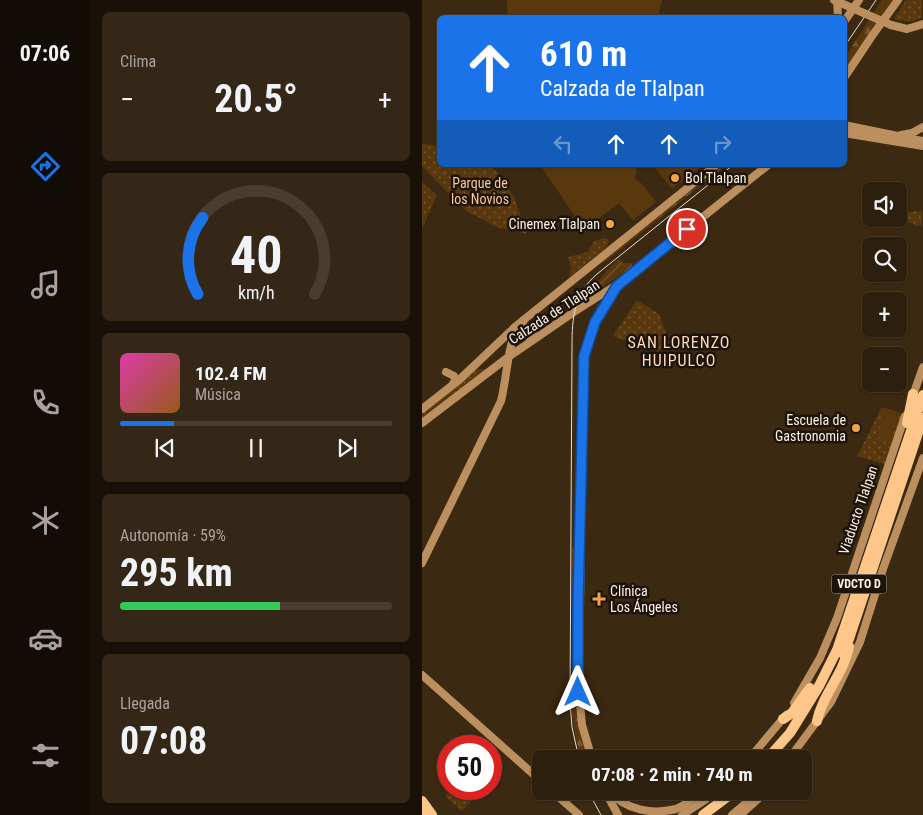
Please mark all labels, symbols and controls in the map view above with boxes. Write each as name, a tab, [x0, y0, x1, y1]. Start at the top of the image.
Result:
text: 610 m	[540, 34, 627, 75]
icon: ahead	[457, 35, 522, 100]
text: 07:06	[20, 41, 70, 66]
text: Clima	[120, 52, 156, 71]
text: Calzada de Tlalpan	[540, 76, 705, 101]
text: 20.5°	[214, 77, 298, 121]
text: −	[120, 83, 134, 116]
text: +	[378, 83, 392, 116]
icon: left	[549, 130, 577, 158]
icon: ahead	[602, 130, 630, 158]
icon: ahead	[655, 130, 683, 158]
icon: right	[708, 130, 736, 158]
icon: directions	[28, 149, 63, 184]
place label: Bol Tlalpan	[685, 170, 747, 186]
marker: Bol Tlalpan	[669, 172, 681, 184]
park label: Parque de los Novios	[451, 175, 509, 207]
map controls	[862, 182, 907, 392]
button: sound	[862, 182, 907, 227]
pin	[666, 208, 708, 250]
icon: arrive	[673, 215, 701, 243]
place label: Cinemex Tlalpan	[509, 216, 600, 232]
marker: Cinemex Tlalpan	[604, 218, 616, 230]
text: 40	[230, 225, 282, 286]
button: search	[862, 237, 907, 282]
icon: music	[28, 267, 63, 302]
street label: Calzada de Tlalpan	[506, 277, 602, 347]
text: km/h	[238, 282, 274, 303]
button: +	[862, 292, 907, 337]
district label: SAN LORENZO HUIPULCO	[628, 333, 730, 370]
button: −	[862, 347, 907, 392]
text: 102.4 FM	[195, 362, 267, 385]
icon: phone	[28, 385, 63, 420]
text: Música	[195, 385, 241, 404]
place label: Escuela de Gastronomia	[775, 412, 846, 444]
marker: Escuela de Gastronomia	[850, 422, 862, 434]
icon: previous	[151, 434, 179, 462]
icon: pause	[242, 434, 270, 462]
icon: next	[333, 434, 361, 462]
street label: Viaducto Tlalpan	[835, 464, 881, 556]
icon: climate	[28, 503, 63, 538]
text: Autonomía · 59%	[120, 526, 226, 545]
text: 295 km	[120, 551, 233, 595]
road number: VDCTO D	[832, 574, 886, 594]
place label: Clínica Los Ángeles	[610, 583, 678, 615]
marker: Clínica Los Ángeles	[592, 592, 606, 606]
icon: car	[28, 621, 63, 656]
position arrow	[551, 665, 603, 717]
text: Llegada	[120, 694, 170, 713]
text: 07:08	[120, 719, 207, 763]
speed limit sign: 50	[437, 735, 502, 800]
icon: filters	[28, 738, 63, 773]
text: 07:08 · 2 min · 740 m	[591, 763, 753, 786]

